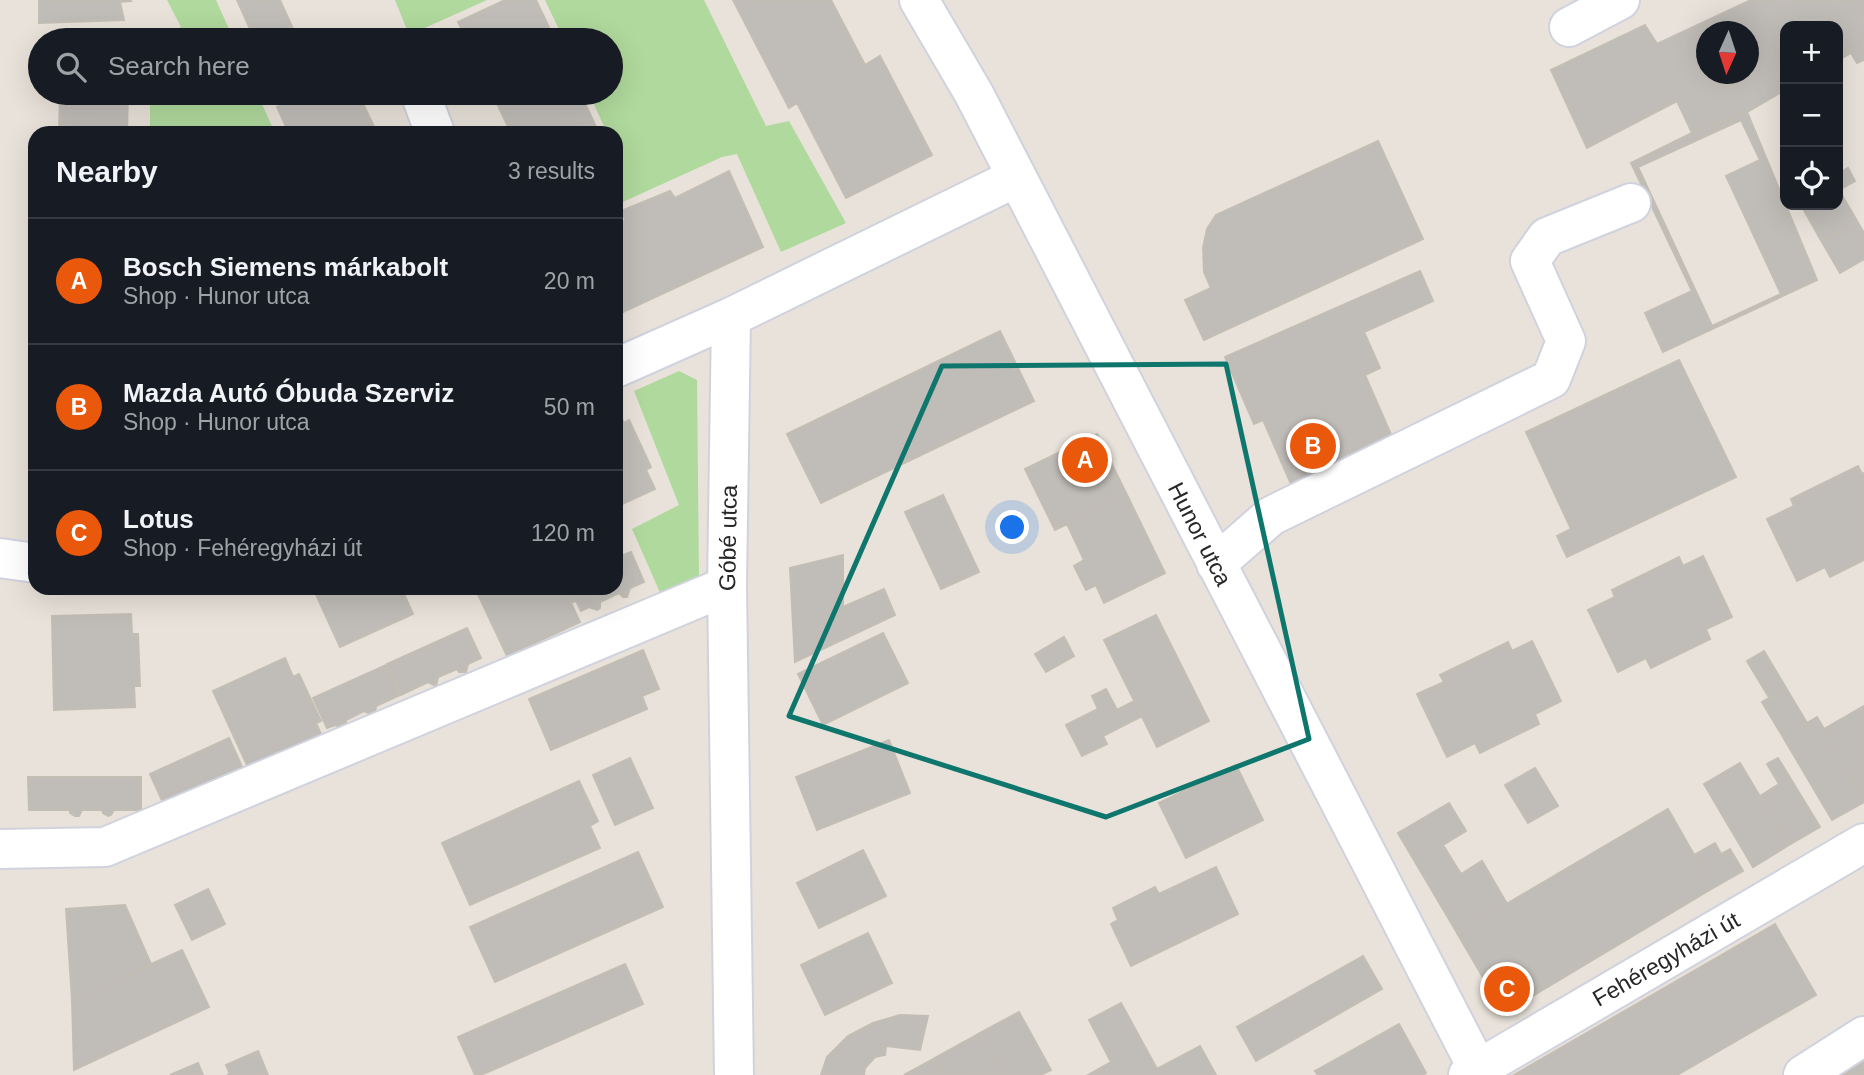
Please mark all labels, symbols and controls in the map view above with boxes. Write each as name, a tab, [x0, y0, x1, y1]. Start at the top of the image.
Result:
north arrow	[1696, 21, 1759, 84]
map controls	[1780, 21, 1843, 210]
button: +	[1780, 21, 1843, 84]
search box	[28, 28, 623, 105]
icon: search	[52, 48, 90, 86]
text: Search here	[108, 51, 250, 81]
button: −	[1780, 84, 1843, 147]
button: locate	[1780, 147, 1843, 210]
text: Nearby	[56, 155, 158, 188]
text: 3 results	[508, 158, 595, 184]
text: Bosch Siemens márkabolt	[123, 252, 448, 282]
text: A	[71, 268, 87, 294]
text: 20 m	[544, 268, 595, 294]
text: Shop · Hunor utca	[123, 283, 310, 309]
text: Mazda Autó Óbuda Szerviz	[123, 378, 454, 408]
text: B	[71, 394, 87, 420]
text: 50 m	[544, 394, 595, 420]
text: Shop · Hunor utca	[123, 409, 310, 435]
pin: B	[1290, 420, 1336, 472]
pin: A	[1062, 434, 1108, 486]
street label: Hunor utca	[1163, 478, 1237, 590]
street label: Góbé utca	[714, 485, 742, 591]
text: Lotus	[123, 504, 194, 534]
your location	[995, 510, 1029, 544]
text: C	[71, 520, 87, 546]
text: 120 m	[531, 520, 595, 546]
text: Shop · Fehéregyházi út	[123, 535, 362, 561]
street label: Fehéregyházi út	[1588, 906, 1744, 1011]
pin: C	[1484, 963, 1530, 1015]

